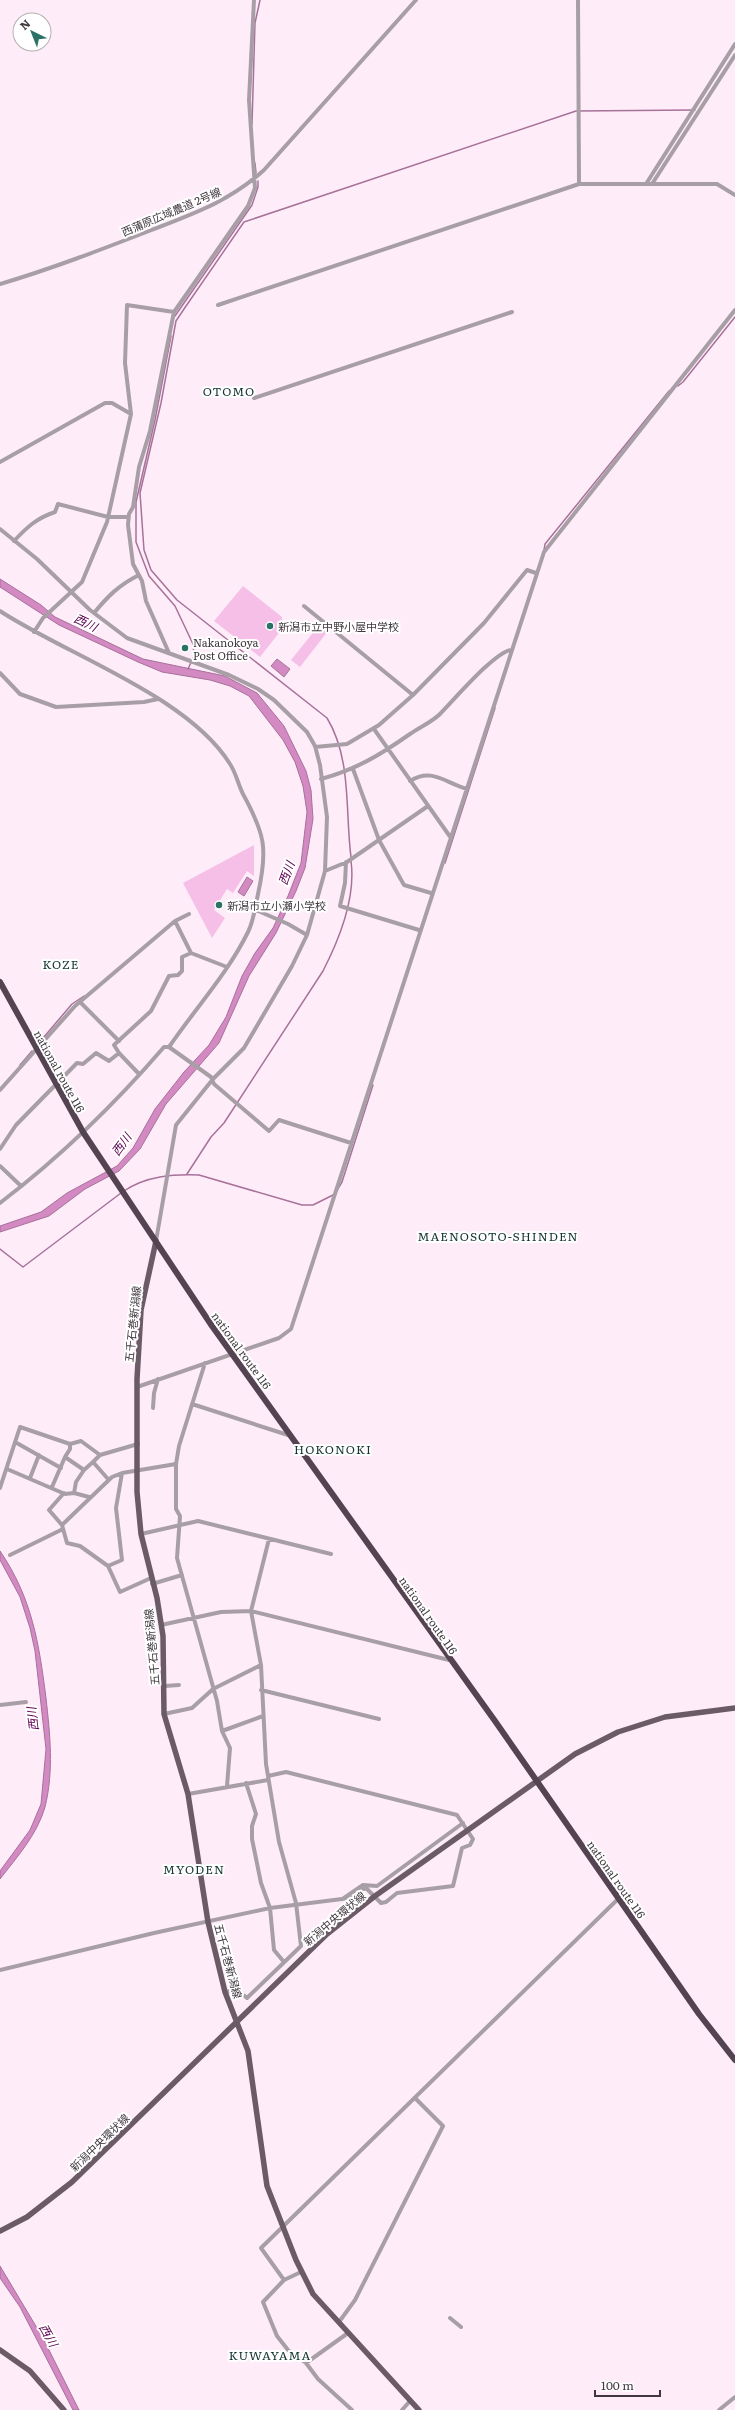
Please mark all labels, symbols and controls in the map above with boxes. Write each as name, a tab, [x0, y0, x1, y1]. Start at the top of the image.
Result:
north arrow	[12, 12, 52, 52]
text: N	[16, 15, 33, 33]
street label: 西蒲原広域農道 2号線	[119, 183, 223, 239]
district label: OTOMO	[203, 382, 255, 400]
water label: 西川	[71, 609, 103, 636]
place label: 新潟市立中野小屋中学校	[278, 618, 399, 634]
marker: 新潟市立中野小屋中学校	[265, 621, 275, 631]
place label: Nakanokoya Post Office	[193, 634, 259, 663]
marker: Nakanokoya Post Office	[180, 643, 190, 653]
water label: 西川	[273, 857, 299, 887]
place label: 新潟市立小瀬小学校	[227, 897, 326, 913]
marker: 新潟市立小瀬小学校	[214, 900, 224, 910]
district label: KOZE	[42, 955, 80, 973]
street label: national route 116	[31, 1027, 89, 1115]
water label: 西川	[107, 1127, 137, 1159]
district label: MAENOSOTO-SHINDEN	[417, 1227, 579, 1245]
street label: 五千石巻新潟線	[120, 1285, 144, 1363]
street label: national route 116	[209, 1308, 275, 1392]
district label: HOKONOKI	[294, 1440, 372, 1458]
street label: national route 116	[396, 1573, 462, 1657]
street label: 五千石巻新潟線	[140, 1608, 162, 1686]
water label: 西川	[21, 1704, 42, 1732]
street label: national route 116	[584, 1837, 650, 1921]
district label: MYODEN	[163, 1860, 225, 1878]
street label: 新潟中央環状線	[299, 1887, 369, 1949]
street label: 五千石巻新潟線	[211, 1922, 247, 2000]
street label: 新潟中央環状線	[66, 2110, 132, 2174]
water label: 西川	[35, 2320, 64, 2352]
district label: KUWAYAMA	[229, 2346, 311, 2364]
scale bar	[595, 2372, 660, 2398]
text: 100 m	[601, 2376, 634, 2394]

